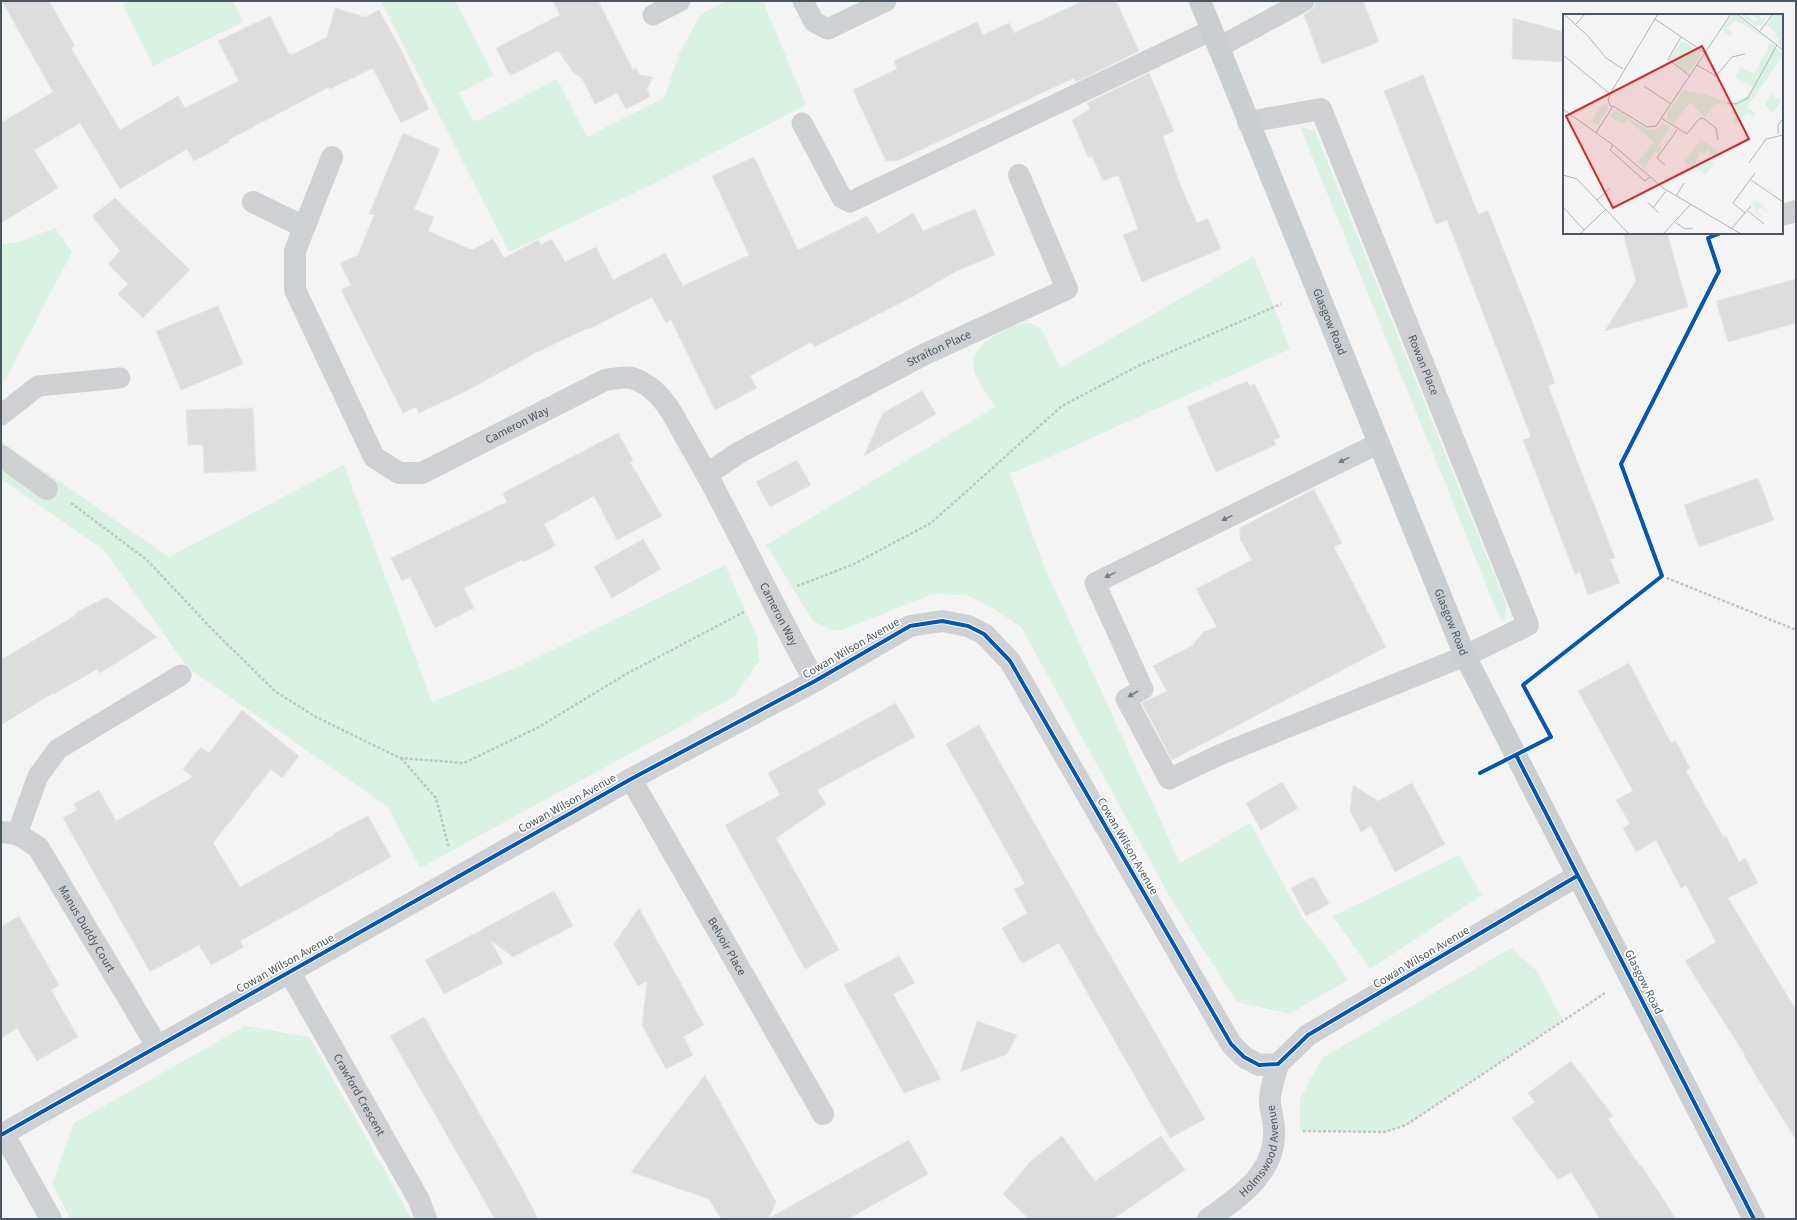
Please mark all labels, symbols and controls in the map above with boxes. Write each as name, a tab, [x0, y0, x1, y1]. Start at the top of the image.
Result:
inset map	[1563, 14, 1783, 234]
street label: Glasgow Road	[1308, 286, 1350, 358]
street label: Straiton Place	[904, 326, 974, 371]
street label: Rowan Place	[1403, 332, 1443, 398]
street label: Cameron Way	[482, 402, 552, 448]
one-way arrow	[1338, 457, 1349, 464]
one-way arrow	[1221, 515, 1233, 521]
one-way arrow	[1105, 572, 1116, 579]
street label: Cameron Way	[755, 580, 802, 649]
street label: Glasgow Road	[1430, 586, 1472, 658]
street label: Cowan Wilson Avenue	[799, 614, 903, 683]
one-way arrow	[1127, 691, 1139, 698]
street label: Cowan Wilson Avenue	[515, 769, 619, 837]
street label: Cowan Wilson Avenue	[1093, 794, 1162, 898]
street label: Manus Duddy Court	[54, 882, 119, 976]
street label: Belvoir Place	[703, 914, 750, 979]
street label: Cowan Wilson Avenue	[1370, 922, 1473, 993]
street label: Cowan Wilson Avenue	[233, 929, 337, 997]
street label: Glasgow Road	[1620, 947, 1667, 1018]
street label: Crawford Crescent	[329, 1051, 389, 1139]
street label: Holmswood Avenue	[1235, 1104, 1283, 1201]

